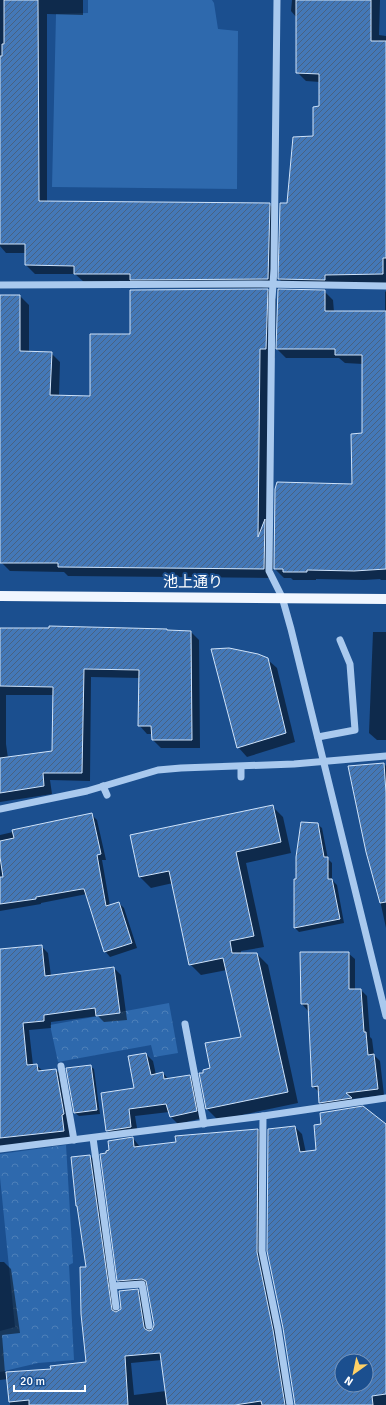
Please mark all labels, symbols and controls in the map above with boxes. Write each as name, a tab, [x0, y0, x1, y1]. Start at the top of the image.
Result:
street label: 池上通り	[163, 573, 223, 591]
north arrow	[334, 1353, 374, 1393]
scale bar	[14, 1367, 85, 1393]
text: N	[342, 1373, 356, 1389]
text: 20 m	[20, 1374, 45, 1389]

